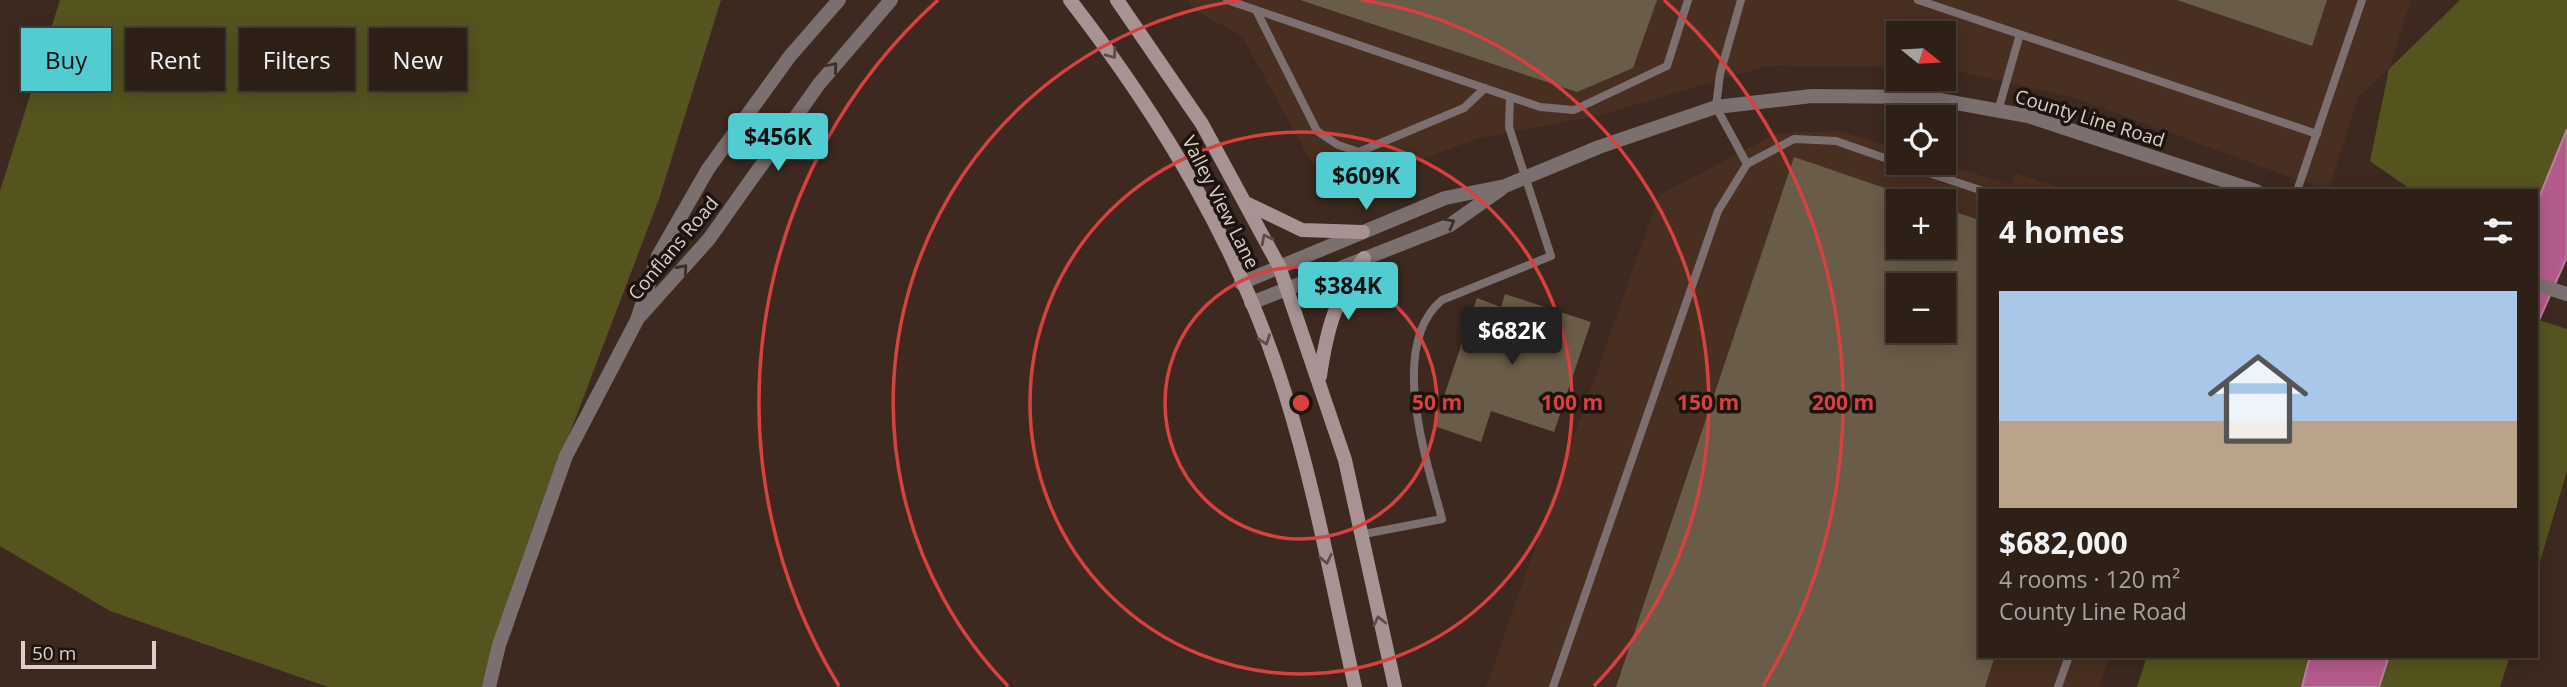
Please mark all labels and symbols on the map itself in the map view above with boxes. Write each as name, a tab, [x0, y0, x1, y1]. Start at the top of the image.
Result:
north arrow	[1886, 21, 1956, 91]
one-way arrow	[1103, 46, 1116, 59]
one-way arrow	[825, 63, 837, 76]
street label: County Line Road	[2012, 83, 2168, 153]
pin: $456K	[729, 114, 827, 173]
street label: Valley View Lane	[1176, 131, 1266, 273]
pin: $609K	[1317, 152, 1415, 212]
street label: Conflans Road	[622, 191, 724, 305]
one-way arrow	[1443, 218, 1456, 231]
one-way arrow	[1260, 234, 1274, 247]
pin: $384K	[1299, 262, 1397, 322]
one-way arrow	[674, 264, 687, 277]
pin: $682K	[1463, 308, 1561, 367]
one-way arrow	[1257, 333, 1271, 345]
text: 50 m	[1412, 388, 1462, 416]
text: 100 m	[1541, 388, 1603, 416]
text: 150 m	[1677, 388, 1739, 416]
text: 200 m	[1812, 388, 1874, 416]
centre of rings	[1289, 391, 1313, 415]
one-way arrow	[1318, 553, 1333, 565]
one-way arrow	[1373, 615, 1388, 627]
scale bar	[21, 638, 156, 670]

